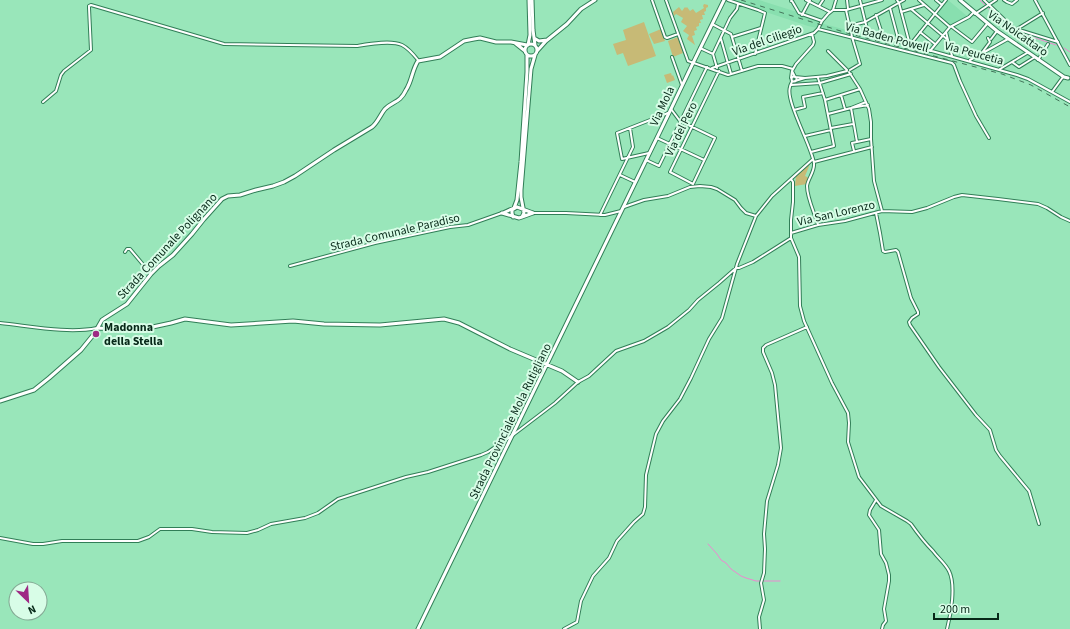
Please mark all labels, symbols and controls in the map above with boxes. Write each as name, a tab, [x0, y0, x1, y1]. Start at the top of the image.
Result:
street label: Via Noicattaro	[984, 6, 1051, 61]
street label: Via Baden Powell	[843, 18, 931, 57]
street label: Via del Ciliegio	[730, 21, 804, 60]
street label: Via Peucetia	[942, 37, 1005, 70]
street label: Via Mola	[646, 84, 679, 129]
street label: Via del Pero	[661, 99, 702, 159]
street label: Strada Comunale Polignano	[113, 189, 221, 303]
street label: Via San Lorenzo	[796, 196, 877, 231]
street label: Strada Comunale Paradiso	[329, 209, 462, 256]
place label: Madonna della Stella	[104, 319, 163, 350]
marker: Madonna della Stella	[91, 329, 101, 339]
street label: Strada Provinciale Mola Rutigliano	[465, 340, 556, 502]
north arrow	[8, 581, 48, 621]
scale bar	[934, 595, 998, 621]
text: N	[26, 601, 39, 618]
text: 200 m	[940, 601, 970, 618]

